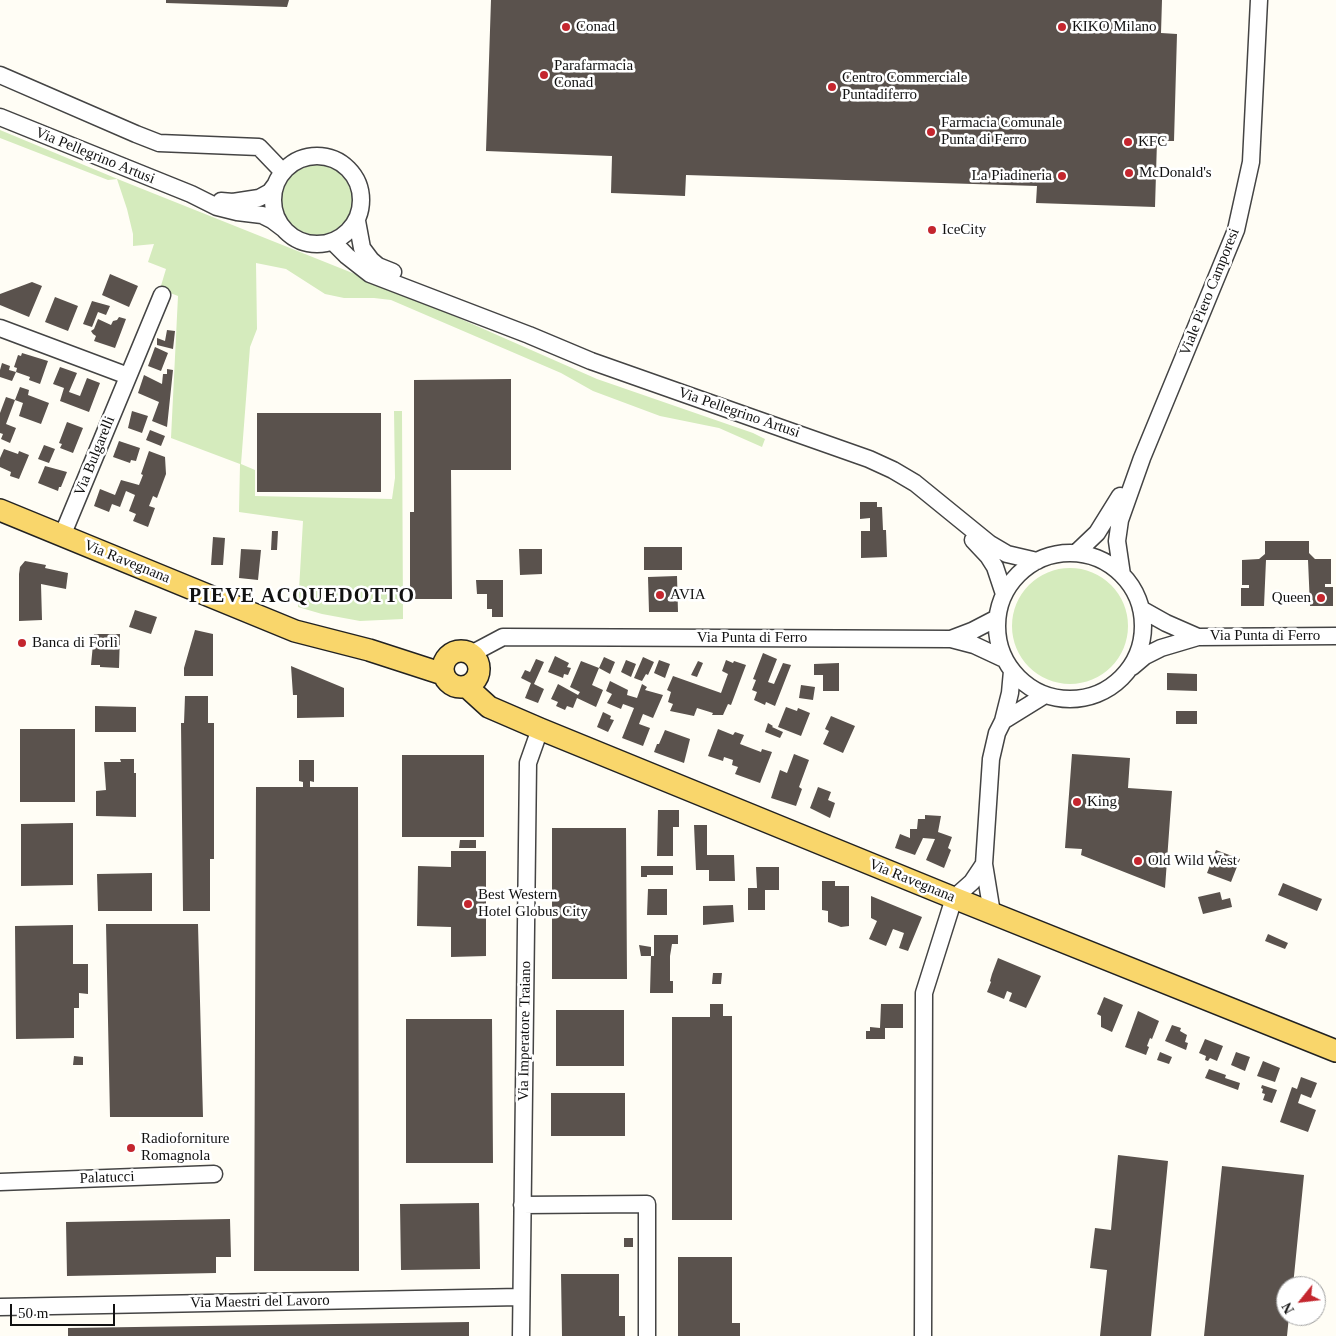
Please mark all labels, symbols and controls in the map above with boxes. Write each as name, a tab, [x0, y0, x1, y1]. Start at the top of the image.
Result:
place label: Conad	[576, 18, 615, 36]
place label: KIKO Milano	[1072, 18, 1157, 36]
marker: Conad	[560, 21, 572, 33]
marker: KIKO Milano	[1056, 21, 1068, 33]
place label: Parafarmacia Conad	[554, 57, 633, 92]
marker: Parafarmacia Conad	[538, 69, 550, 81]
place label: Centro Commerciale Puntadiferro	[842, 69, 967, 104]
marker: Centro Commerciale Puntadiferro	[826, 81, 838, 93]
place label: Farmacia Comunale Punta di Ferro	[941, 114, 1062, 149]
street label: Via Pellegrino Artusi	[33, 124, 157, 188]
marker: Farmacia Comunale Punta di Ferro	[925, 126, 937, 138]
place label: KFC	[1138, 133, 1167, 151]
marker: KFC	[1122, 136, 1134, 148]
place label: McDonald's	[1139, 164, 1212, 182]
place label: La Piadineria	[972, 167, 1052, 185]
marker: McDonald's	[1123, 167, 1135, 179]
marker: La Piadineria	[1056, 170, 1068, 182]
place label: IceCity	[942, 221, 986, 239]
marker: IceCity	[926, 224, 938, 236]
street label: Viale Piero Camporesi	[1176, 226, 1244, 358]
street label: Via Pellegrino Artusi	[676, 384, 802, 442]
street label: Via Bulgarelli	[71, 413, 119, 499]
street label: Via Ravegnana	[81, 537, 173, 587]
district label: PIEVE ACQUEDOTTO	[187, 585, 417, 609]
place label: AVIA	[670, 586, 706, 604]
marker: AVIA	[654, 589, 666, 601]
place label: Queen	[1272, 589, 1311, 607]
marker: Queen	[1315, 592, 1327, 604]
street label: Via Punta di Ferro	[1210, 627, 1320, 645]
street label: Via Punta di Ferro	[697, 629, 807, 647]
place label: Banca di Forlì	[32, 634, 118, 652]
marker: Banca di Forlì	[16, 637, 28, 649]
place label: King	[1087, 793, 1117, 811]
marker: King	[1071, 796, 1083, 808]
place label: Old Wild West	[1148, 852, 1237, 870]
marker: Old Wild West	[1132, 855, 1144, 867]
street label: Via Ravegnana	[866, 856, 958, 906]
place label: Best Western Hotel Globus City	[478, 886, 588, 921]
marker: Best Western Hotel Globus City	[462, 898, 474, 910]
street label: Via Imperatore Traiano	[515, 961, 535, 1101]
place label: Radioforniture Romagnola	[141, 1130, 229, 1165]
marker: Radioforniture Romagnola	[125, 1142, 137, 1154]
street label: Palatucci	[79, 1168, 135, 1188]
north arrow	[1276, 1276, 1326, 1326]
street label: Via Maestri del Lavoro	[190, 1292, 330, 1312]
scale bar	[12, 1294, 118, 1326]
text: N	[1279, 1300, 1297, 1316]
text: 50 m	[18, 1305, 48, 1321]

